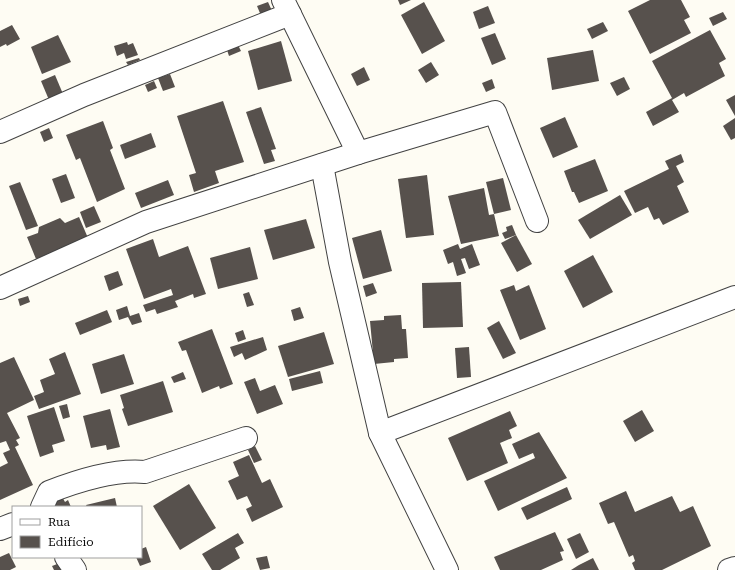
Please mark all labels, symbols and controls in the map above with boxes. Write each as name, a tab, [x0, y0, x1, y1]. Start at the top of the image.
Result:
legend	[12, 506, 142, 558]
text: Rua	[48, 515, 71, 529]
text: Edifício	[48, 535, 94, 549]

